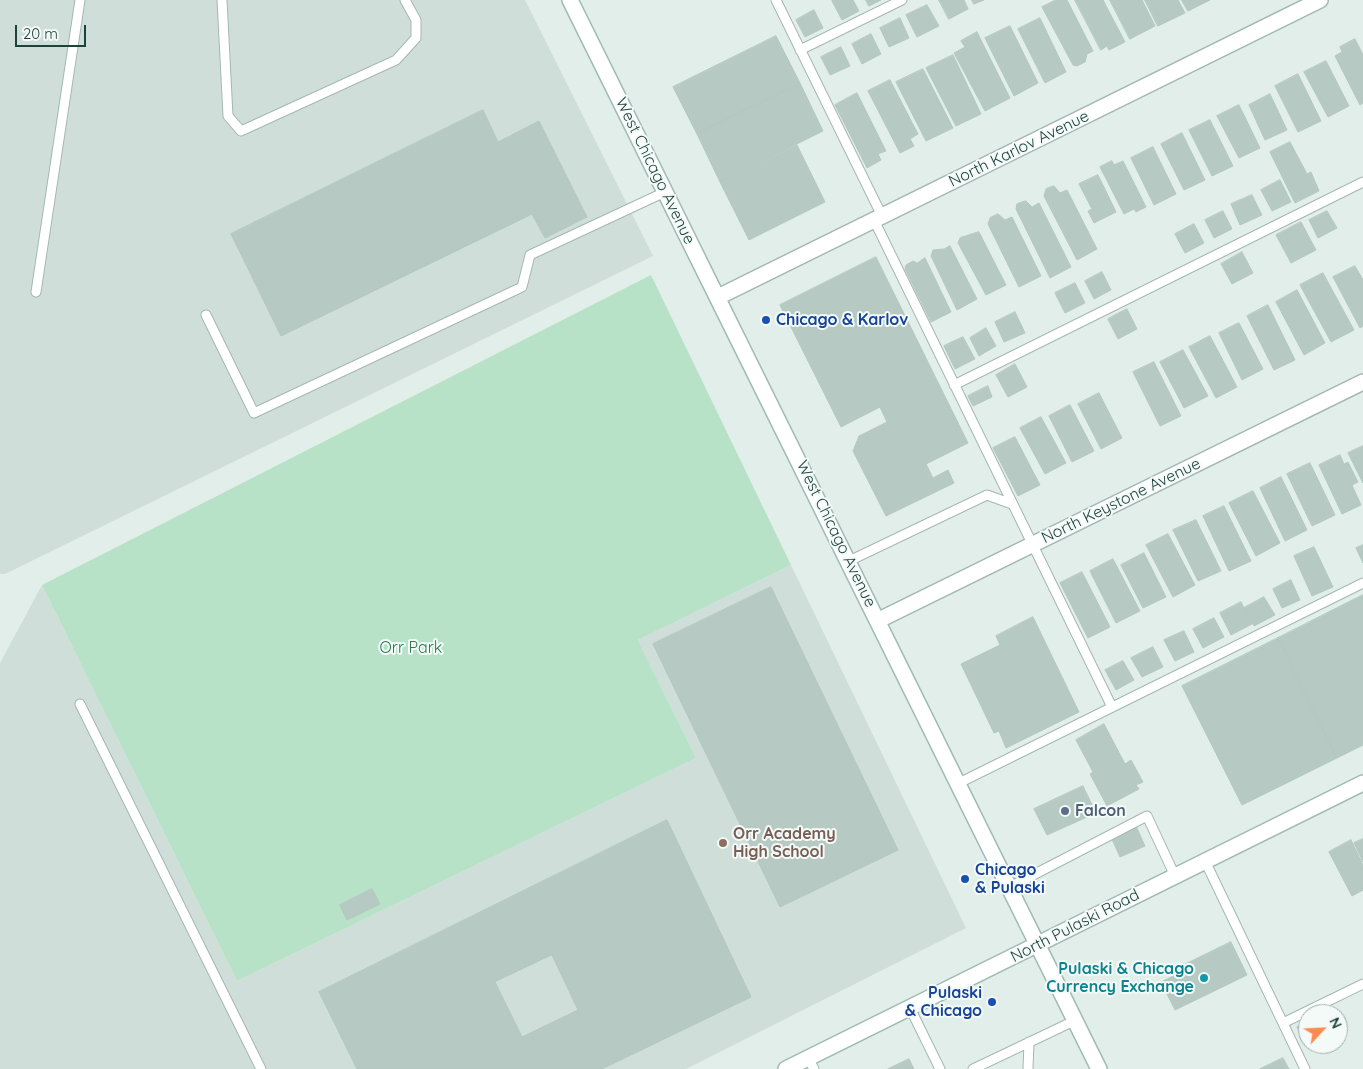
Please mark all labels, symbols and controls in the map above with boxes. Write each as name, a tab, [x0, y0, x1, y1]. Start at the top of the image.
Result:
scale bar	[18, 15, 89, 47]
text: 20 m	[23, 24, 58, 43]
street label: West Chicago Avenue	[611, 94, 699, 248]
street label: North Karlov Avenue	[946, 107, 1092, 191]
place label: Chicago & Karlov	[776, 310, 908, 330]
marker: Chicago & Karlov	[760, 314, 772, 326]
street label: North Keystone Avenue	[1038, 454, 1204, 548]
street label: West Chicago Avenue	[792, 457, 880, 611]
park label: Orr Park	[380, 638, 442, 658]
place label: Falcon	[1075, 801, 1126, 821]
marker: Falcon	[1059, 805, 1071, 817]
place label: Orr Academy High School	[733, 824, 836, 862]
marker: Orr Academy High School	[717, 837, 729, 849]
place label: Chicago & Pulaski	[975, 860, 1045, 898]
marker: Chicago & Pulaski	[959, 873, 971, 885]
street label: North Pulaski Road	[1007, 885, 1143, 967]
place label: Pulaski & Chicago Currency Exchange	[1046, 959, 1194, 997]
marker: Pulaski & Chicago Currency Exchange	[1198, 972, 1210, 984]
place label: Pulaski & Chicago	[905, 983, 982, 1021]
marker: Pulaski & Chicago	[986, 996, 998, 1008]
north arrow	[1298, 1004, 1348, 1054]
text: N	[1325, 1015, 1346, 1032]

